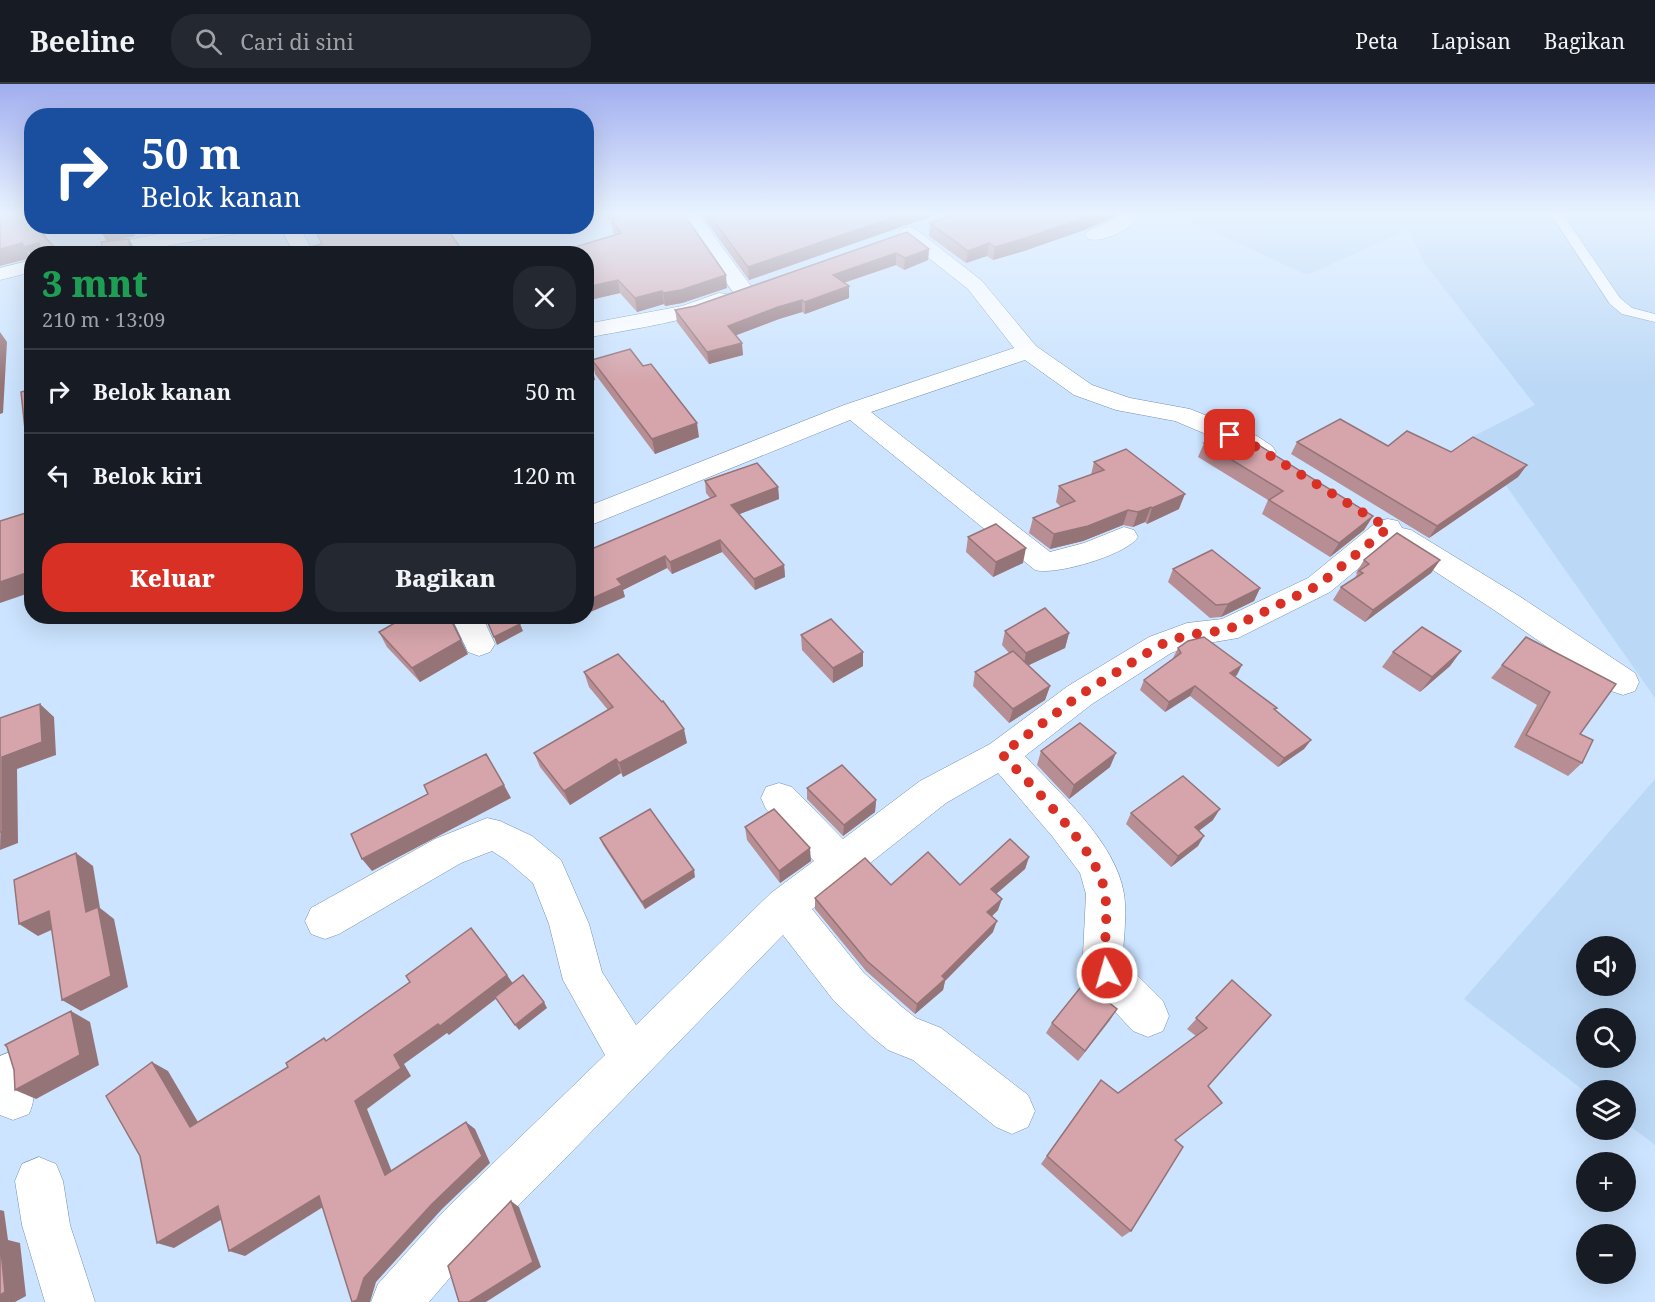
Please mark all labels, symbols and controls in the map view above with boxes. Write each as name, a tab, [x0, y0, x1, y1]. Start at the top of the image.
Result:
search box	[171, 14, 591, 68]
text: Beeline	[30, 22, 135, 60]
icon: search	[192, 25, 225, 58]
text: Cari di sini	[240, 26, 354, 56]
text: Peta	[1355, 27, 1398, 55]
text: Lapisan	[1431, 27, 1511, 55]
text: Bagikan	[1544, 27, 1625, 55]
text: 50 m	[141, 124, 241, 181]
icon: right	[42, 132, 120, 210]
text: Belok kanan	[141, 178, 301, 215]
text: 3 mnt	[42, 259, 148, 308]
button: close	[513, 266, 576, 329]
text: 210 m · 13:09	[42, 306, 165, 333]
icon: right	[42, 375, 75, 408]
text: Belok kanan	[93, 376, 231, 406]
text: 50 m	[525, 376, 576, 406]
pin	[1204, 409, 1255, 460]
icon: arrive	[1213, 418, 1246, 451]
icon: left	[42, 459, 75, 492]
text: Belok kiri	[93, 460, 202, 490]
text: 120 m	[513, 460, 576, 490]
button: Keluar	[42, 543, 303, 612]
button: Bagikan	[315, 543, 576, 612]
map controls	[1576, 936, 1636, 1284]
button: sound	[1576, 936, 1636, 996]
position arrow	[1075, 941, 1139, 1005]
button: search	[1576, 1008, 1636, 1068]
button: layers	[1576, 1080, 1636, 1140]
button: +	[1576, 1152, 1636, 1212]
button: −	[1576, 1224, 1636, 1284]

